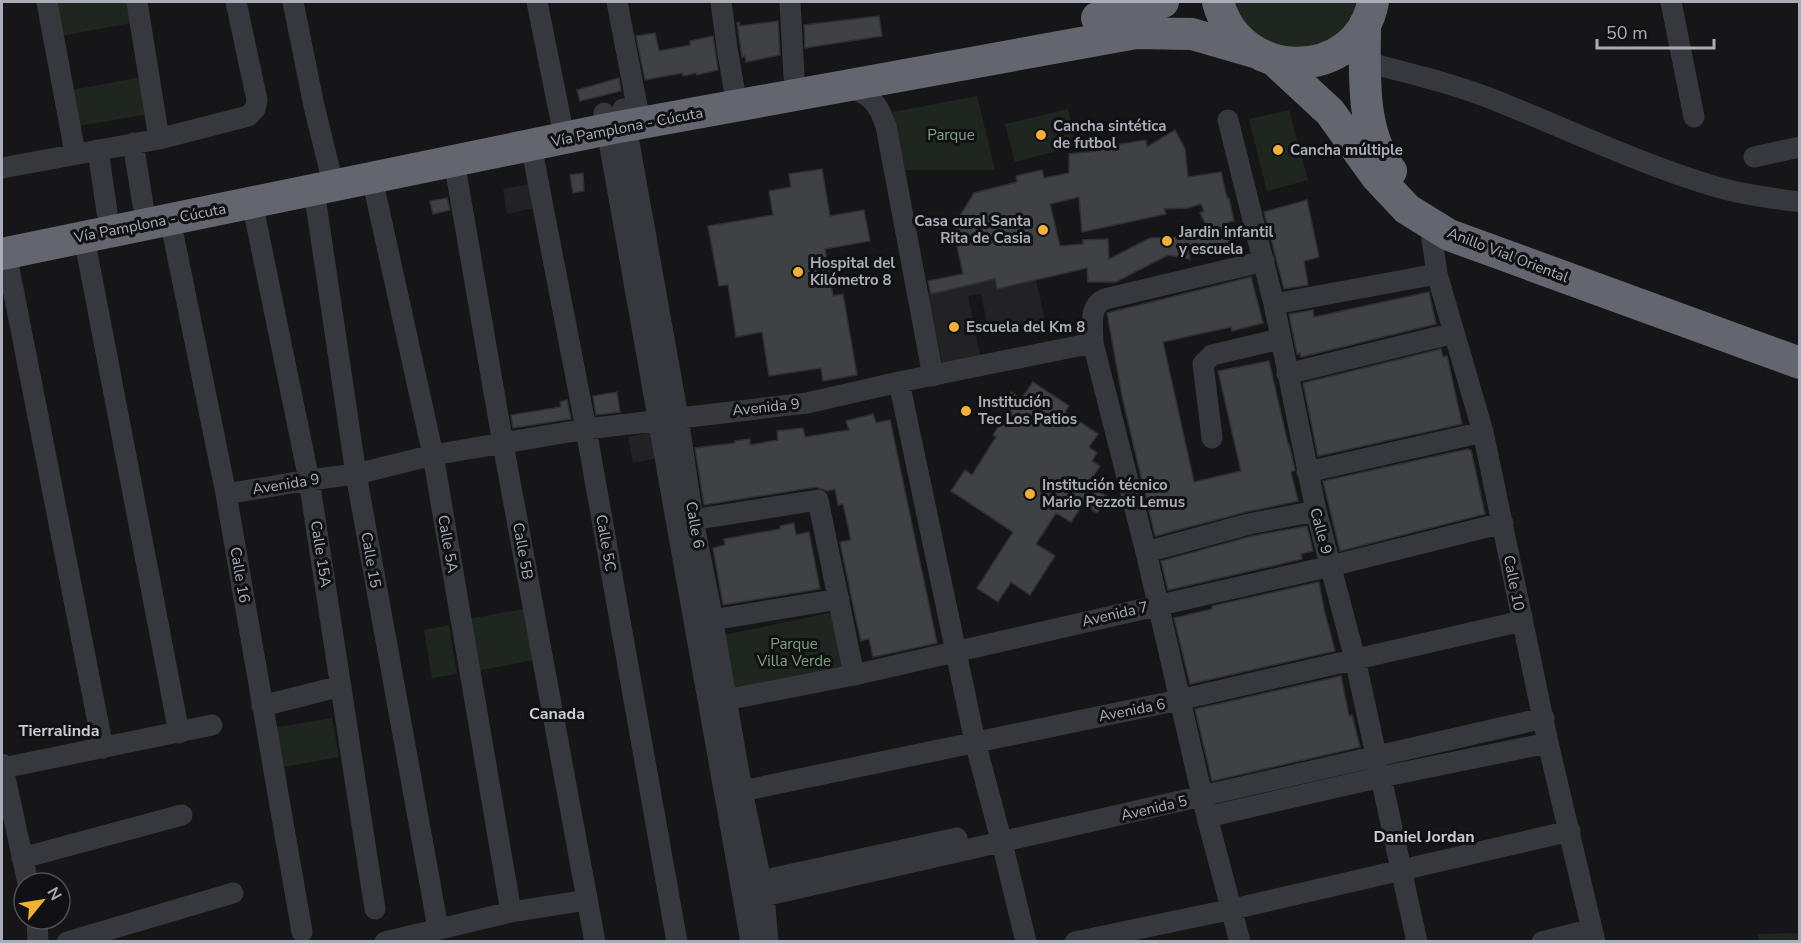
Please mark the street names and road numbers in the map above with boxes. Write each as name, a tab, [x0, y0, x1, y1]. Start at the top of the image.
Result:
street label: Vía Pamplona - Cúcuta	[548, 102, 705, 152]
street label: Vía Pamplona - Cúcuta	[71, 198, 228, 248]
street label: Anillo Vial Oriental	[1444, 223, 1572, 288]
street label: Avenida 9	[731, 394, 801, 420]
street label: Avenida 9	[251, 469, 321, 499]
street label: Calle 6	[681, 500, 709, 550]
street label: Calle 9	[1305, 505, 1337, 557]
street label: Calle 5C	[591, 513, 621, 573]
street label: Calle 5A	[433, 514, 463, 575]
street label: Calle 15A	[306, 519, 336, 589]
street label: Calle 5B	[508, 521, 538, 581]
street label: Calle 15	[356, 530, 386, 590]
street label: Calle 16	[225, 545, 255, 605]
street label: Calle 10	[1499, 553, 1529, 613]
street label: Avenida 7	[1080, 597, 1150, 631]
street label: Avenida 6	[1097, 694, 1167, 726]
street label: Avenida 5	[1119, 791, 1189, 825]

